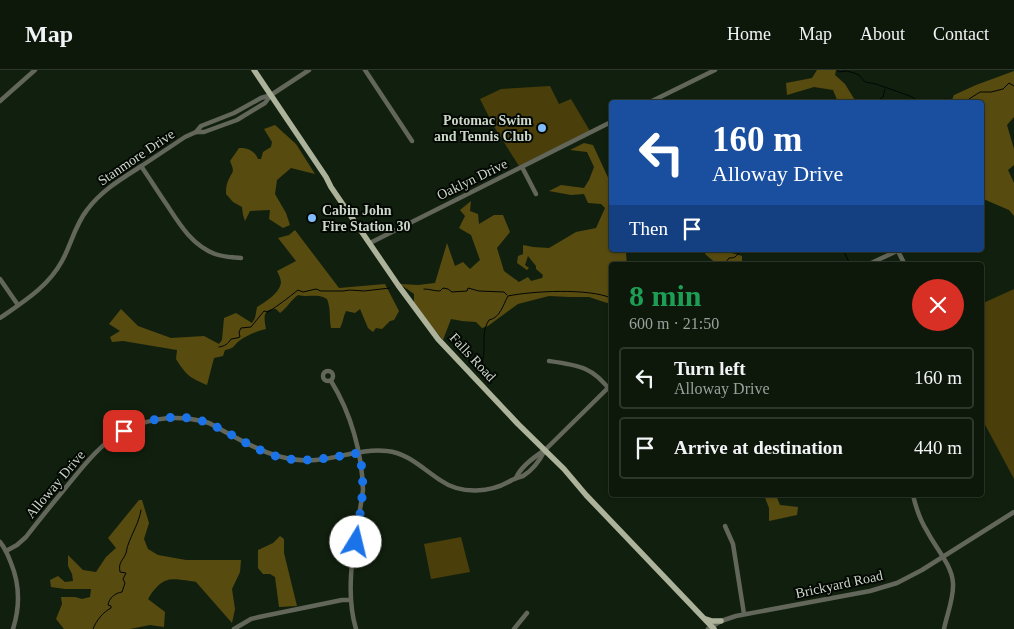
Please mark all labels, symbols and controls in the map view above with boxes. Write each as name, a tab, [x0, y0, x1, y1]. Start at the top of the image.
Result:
text: Map	[25, 21, 73, 47]
text: Home	[727, 24, 771, 44]
text: Map	[799, 24, 832, 44]
text: About	[860, 24, 905, 44]
text: Contact	[933, 24, 989, 44]
place label: Potomac Swim and Tennis Club	[434, 113, 532, 144]
icon: left	[629, 120, 694, 185]
text: 160 m	[712, 120, 802, 159]
marker: Potomac Swim and Tennis Club	[536, 122, 548, 134]
street label: Stanmore Drive	[95, 126, 177, 189]
street label: Oaklyn Drive	[435, 156, 510, 203]
text: Alloway Drive	[712, 161, 843, 186]
place label: Cabin John Fire Station 30	[322, 203, 410, 234]
marker: Cabin John Fire Station 30	[306, 212, 318, 224]
icon: arrive	[678, 215, 706, 243]
text: Then	[629, 218, 668, 239]
text: 8 min	[629, 279, 702, 312]
button: close	[912, 279, 964, 331]
text: 600 m · 21:50	[629, 315, 719, 332]
street label: Falls Road	[447, 330, 499, 384]
text: Turn left	[674, 358, 746, 379]
icon: left	[631, 364, 659, 392]
text: 160 m	[914, 367, 962, 388]
text: Alloway Drive	[674, 380, 770, 397]
pin	[103, 410, 145, 452]
icon: arrive	[110, 417, 138, 445]
icon: arrive	[631, 434, 659, 462]
text: Arrive at destination	[674, 437, 843, 458]
text: 440 m	[914, 437, 962, 458]
street label: Alloway Drive	[23, 447, 88, 521]
position arrow	[329, 515, 381, 567]
street label: Brickyard Road	[794, 568, 884, 601]

